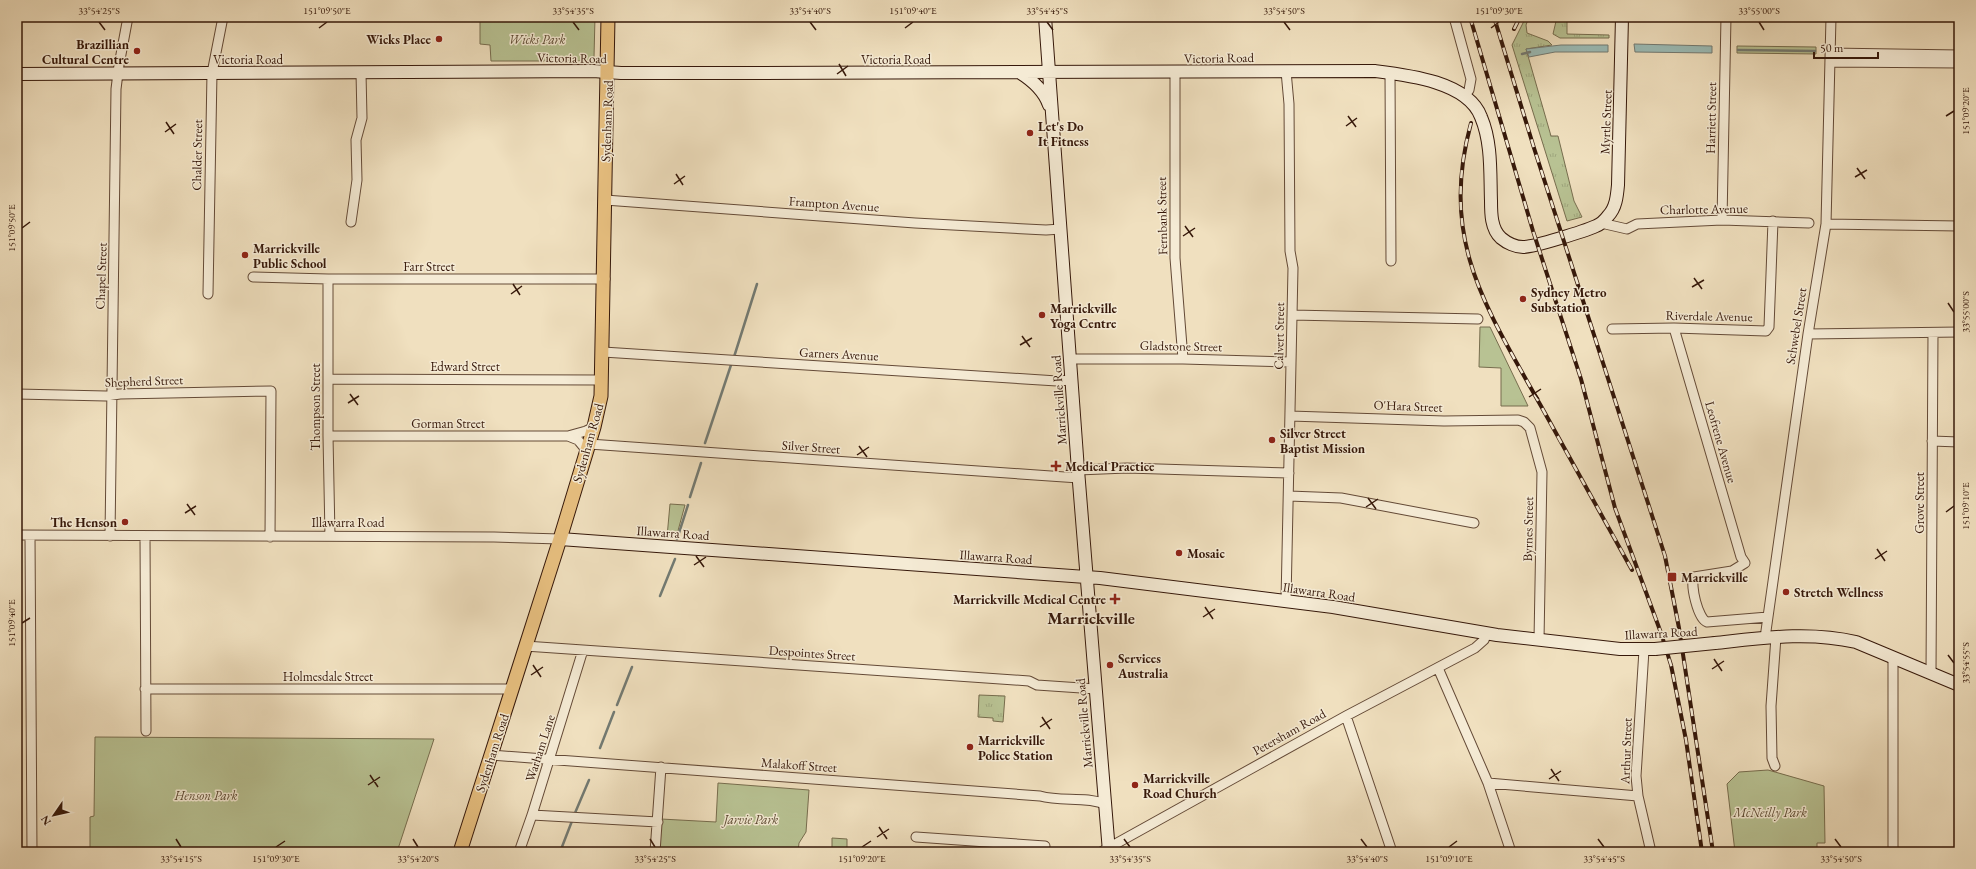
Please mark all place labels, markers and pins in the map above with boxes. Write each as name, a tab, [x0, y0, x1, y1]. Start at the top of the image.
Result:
place label: Wicks Place	[366, 31, 432, 48]
marker: Wicks Place	[434, 34, 444, 44]
place label: Brazillian Cultural Centre	[42, 36, 130, 68]
marker: Brazillian Cultural Centre	[132, 46, 142, 56]
place label: Let's Do It Fitness	[1038, 118, 1089, 150]
marker: Let's Do It Fitness	[1025, 128, 1035, 138]
place label: Marrickville Public School	[253, 240, 327, 272]
marker: Marrickville Public School	[240, 250, 250, 260]
place label: Sydney Metro Substation	[1531, 284, 1607, 316]
marker: Sydney Metro Substation	[1518, 294, 1528, 304]
place label: Marrickville Yoga Centre	[1050, 300, 1118, 332]
marker: Marrickville Yoga Centre	[1037, 310, 1047, 320]
place label: Silver Street Baptist Mission	[1280, 425, 1366, 457]
marker: Silver Street Baptist Mission	[1267, 435, 1277, 445]
place label: Medical Practice	[1065, 458, 1155, 475]
marker: Medical Practice	[1050, 460, 1062, 472]
place label: The Henson	[50, 514, 118, 531]
marker: The Henson	[120, 517, 130, 527]
place label: Mosaic	[1187, 545, 1225, 562]
marker: Mosaic	[1174, 548, 1184, 558]
place label: Marrickville	[1681, 569, 1749, 586]
marker: Marrickville	[1666, 571, 1678, 583]
place label: Stretch Wellness	[1794, 584, 1883, 601]
marker: Stretch Wellness	[1781, 587, 1791, 597]
place label: Marrickville Medical Centre	[953, 591, 1107, 608]
marker: Marrickville Medical Centre	[1109, 593, 1121, 605]
place label: Services Australia	[1117, 650, 1169, 682]
marker: Services Australia	[1105, 660, 1115, 670]
place label: Marrickville Police Station	[978, 732, 1053, 764]
marker: Marrickville Police Station	[965, 742, 975, 752]
place label: Marrickville Road Church	[1143, 770, 1217, 802]
marker: Marrickville Road Church	[1130, 780, 1140, 790]

